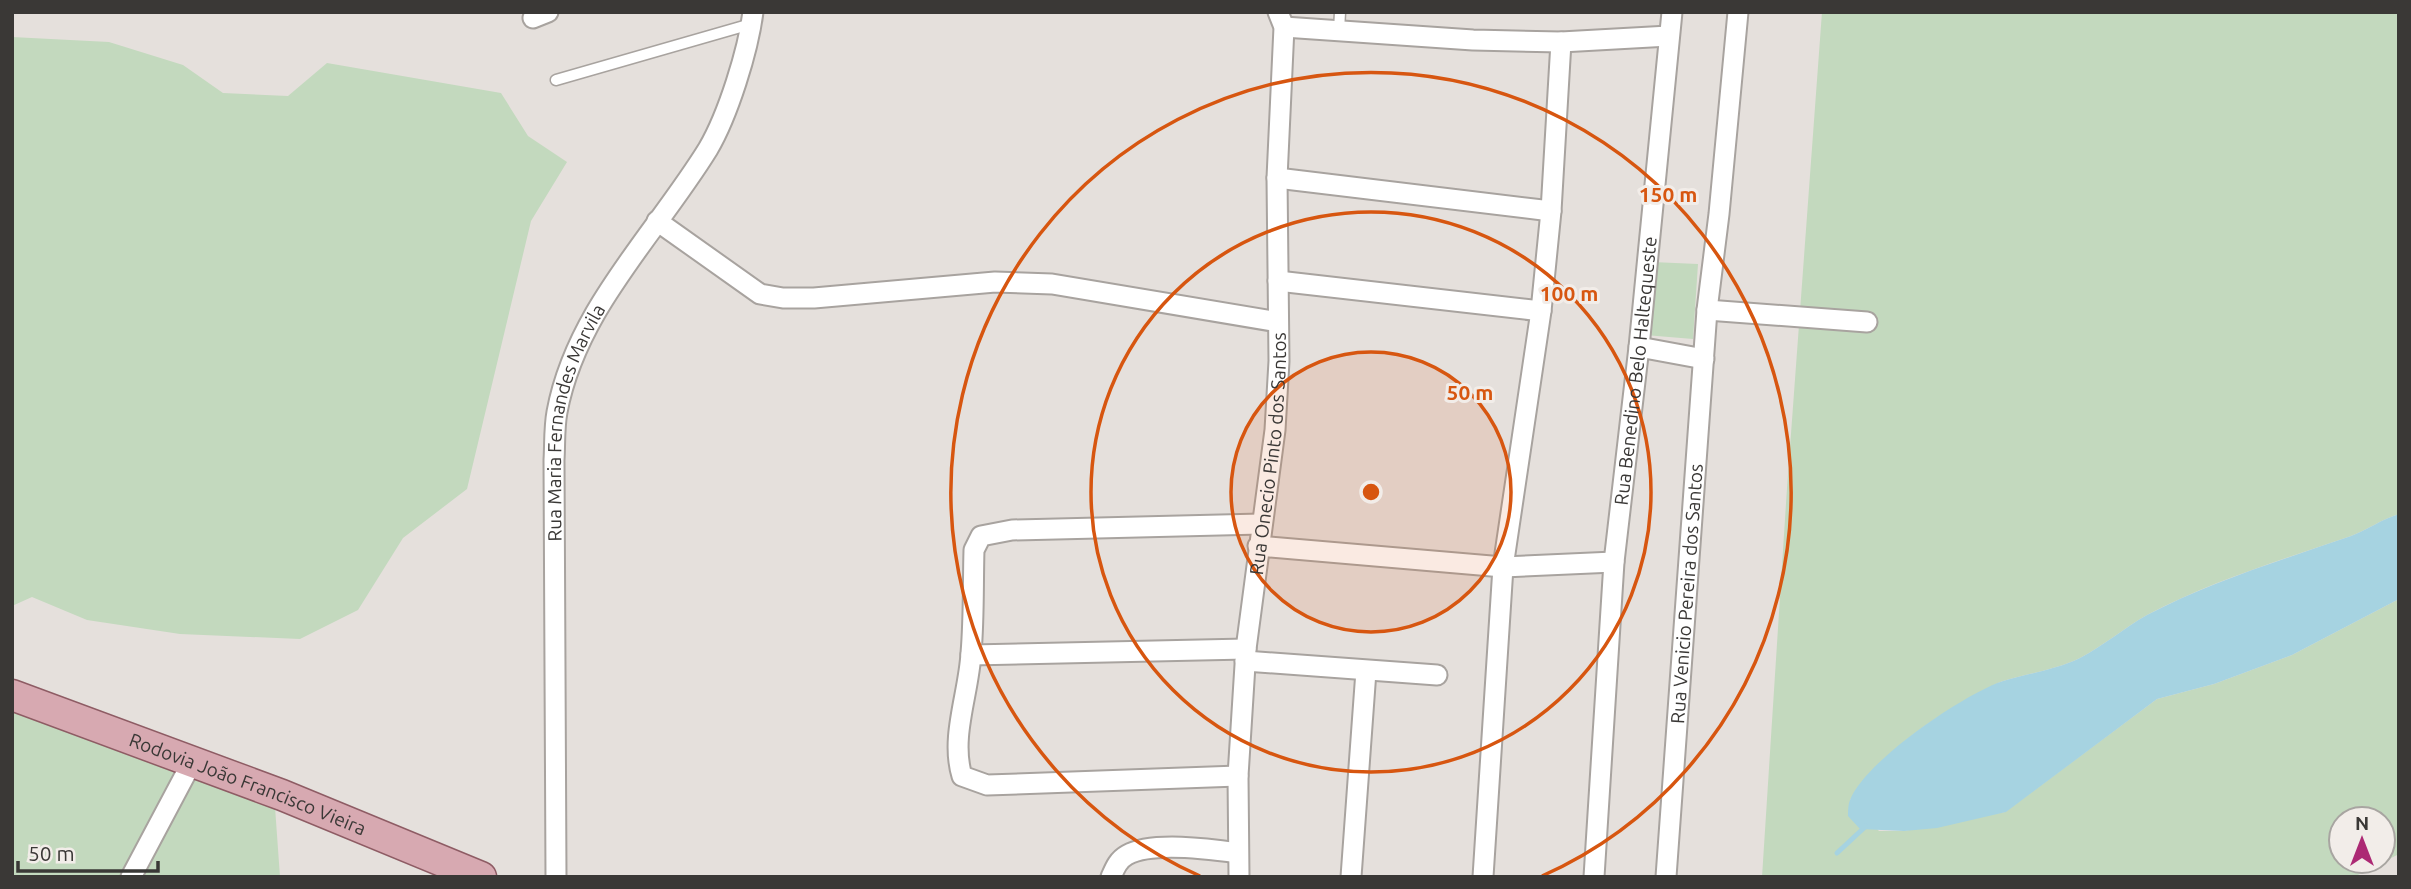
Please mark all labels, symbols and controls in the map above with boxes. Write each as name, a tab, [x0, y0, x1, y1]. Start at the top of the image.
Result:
text: 150 m	[1639, 182, 1697, 206]
street label: Rua Benedino Belo Haltequeste	[1610, 235, 1661, 507]
text: 100 m	[1540, 281, 1598, 305]
street label: Rua Maria Fernandes Marvila	[543, 300, 609, 542]
street label: Rua Onecio Pinto dos Santos	[1245, 332, 1290, 576]
text: 50 m	[1447, 380, 1493, 404]
street label: Rua Venicio Pereira dos Santos	[1666, 463, 1707, 724]
centre of rings	[1359, 480, 1383, 504]
street label: Rodovia João Francisco Vieira	[126, 728, 369, 839]
north arrow	[2327, 805, 2397, 875]
text: N	[2355, 812, 2369, 834]
scale bar	[18, 830, 158, 874]
text: 50 m	[28, 841, 75, 865]

